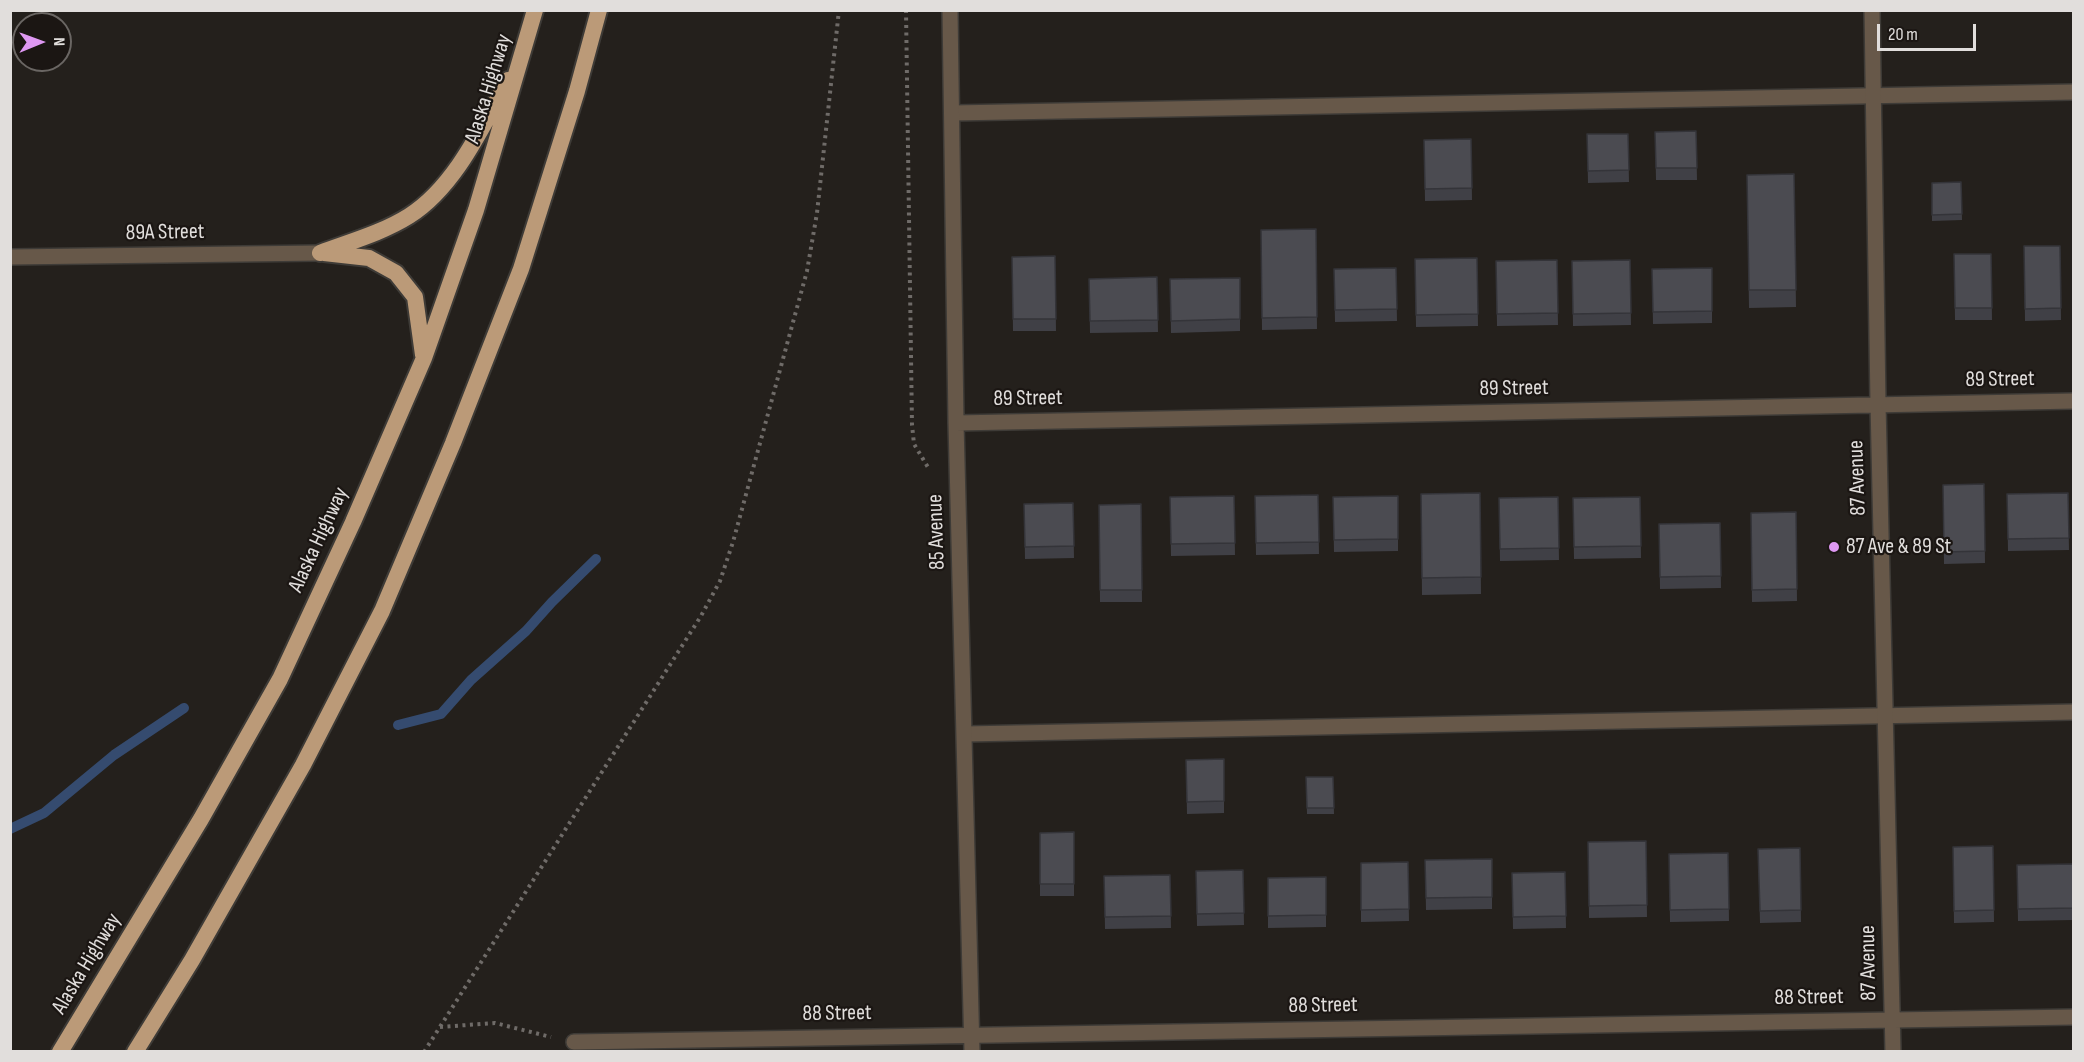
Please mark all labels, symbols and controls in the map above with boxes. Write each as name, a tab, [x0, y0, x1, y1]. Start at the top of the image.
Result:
north arrow	[12, 12, 72, 72]
scale bar	[1880, 12, 1979, 50]
text: 20 m	[1888, 24, 1918, 45]
street label: Alaska Highway	[460, 31, 518, 147]
text: N	[49, 37, 68, 46]
street label: 89A Street	[125, 219, 205, 247]
street label: 89 Street	[1965, 366, 2035, 394]
street label: 89 Street	[1479, 375, 1549, 403]
street label: 89 Street	[993, 385, 1063, 413]
street label: 87 Avenue	[1843, 440, 1873, 516]
street label: Alaska Highway	[283, 483, 355, 597]
street label: 85 Avenue	[922, 494, 952, 570]
place label: 87 Ave & 89 St	[1846, 534, 1951, 560]
marker: 87 Ave & 89 St	[1827, 540, 1841, 554]
street label: Alaska Highway	[47, 909, 127, 1019]
street label: 87 Avenue	[1855, 925, 1883, 1001]
street label: 88 Street	[1774, 984, 1844, 1012]
street label: 88 Street	[1288, 992, 1358, 1020]
street label: 88 Street	[802, 1000, 872, 1028]

